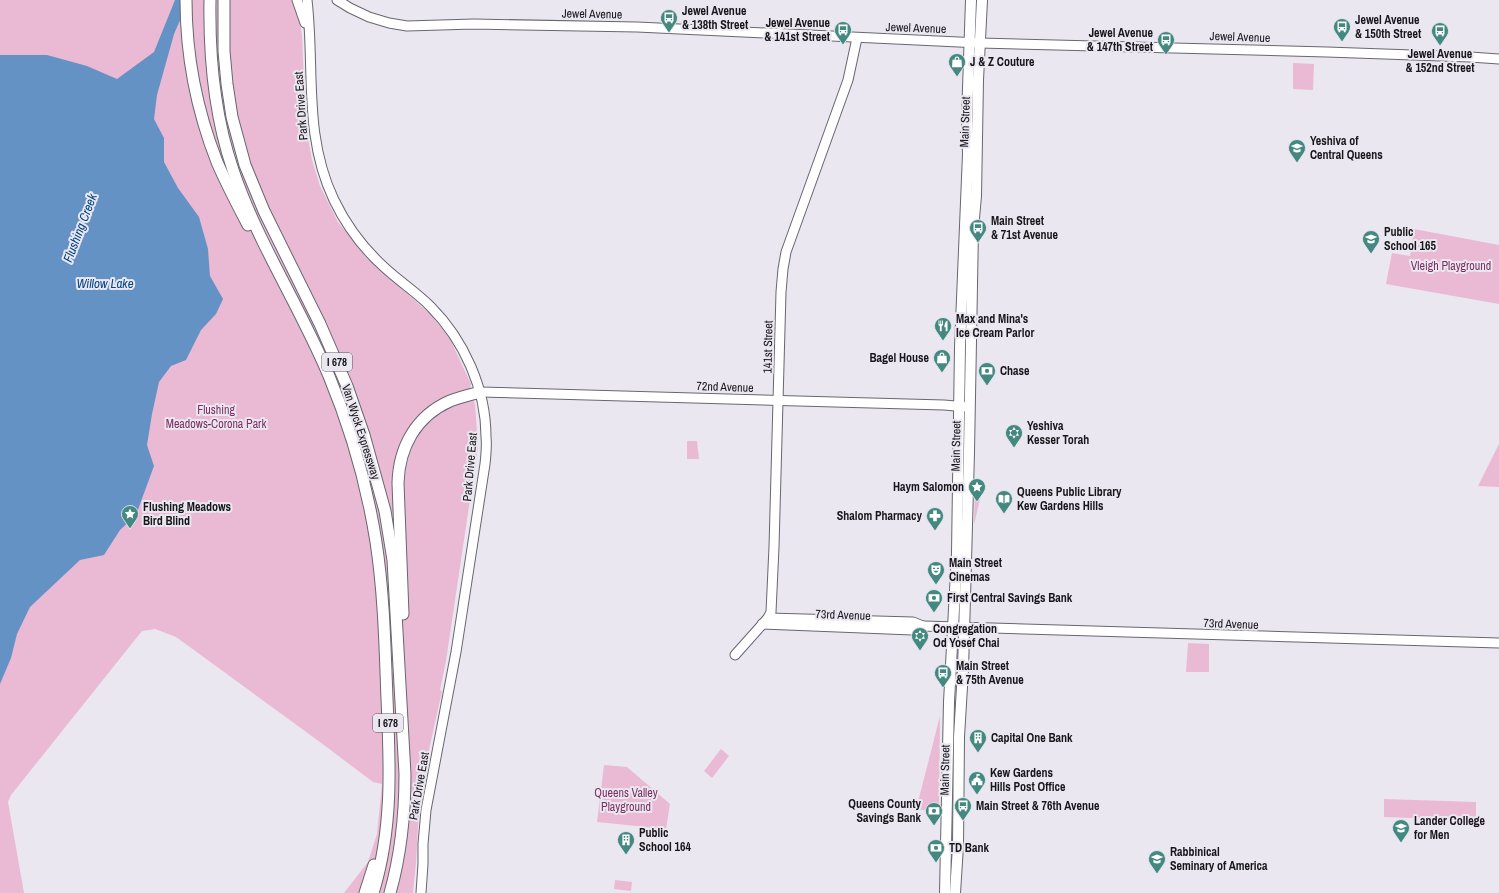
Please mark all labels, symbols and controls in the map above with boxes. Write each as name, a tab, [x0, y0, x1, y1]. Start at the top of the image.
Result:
place label: Jewel Avenue & 138th Street	[682, 3, 749, 33]
street label: Jewel Avenue	[562, 5, 622, 23]
bus stop icon: Jewel Avenue & 138th Street	[659, 8, 679, 33]
place label: Jewel Avenue & 150th Street	[1355, 12, 1422, 42]
place label: Jewel Avenue & 141st Street	[764, 15, 831, 45]
bus stop icon: Jewel Avenue & 150th Street	[1332, 17, 1352, 42]
street label: Jewel Avenue	[885, 19, 947, 37]
bus stop icon: Jewel Avenue & 141st Street	[833, 20, 853, 45]
bus stop icon: Jewel Avenue & 152nd Street	[1430, 21, 1450, 46]
place label: Jewel Avenue & 147th Street	[1087, 25, 1154, 55]
street label: Jewel Avenue	[1209, 28, 1271, 46]
bus stop icon: Jewel Avenue & 147th Street	[1156, 30, 1176, 55]
place label: Jewel Avenue & 152nd Street	[1406, 46, 1475, 76]
shop icon: J & Z Couture	[947, 52, 967, 77]
place label: J & Z Couture	[970, 54, 1035, 70]
street label: Park Drive East	[291, 71, 311, 141]
street label: Main Street	[956, 96, 974, 148]
place label: Yeshiva of Central Queens	[1310, 133, 1383, 163]
school or university icon: Yeshiva of Central Queens	[1287, 138, 1307, 163]
water label: Flushing Creek	[59, 191, 101, 265]
place label: Main Street & 71st Avenue	[991, 213, 1059, 243]
bus stop icon: Main Street & 71st Avenue	[968, 218, 988, 243]
place label: Public School 165	[1384, 224, 1436, 254]
school or university icon: Public School 165	[1361, 229, 1381, 254]
park label: Vleigh Playground	[1411, 258, 1491, 274]
water label: Willow Lake	[76, 275, 134, 292]
place label: Max and Mina's Ice Cream Parlor	[956, 311, 1034, 341]
restaurant icon: Max and Mina's Ice Cream Parlor	[933, 316, 953, 341]
street label: 141st Street	[760, 320, 776, 374]
shop icon: Bagel House	[932, 348, 952, 373]
place label: Bagel House	[869, 350, 930, 366]
road number: I 678	[322, 353, 352, 371]
bank icon: Chase	[977, 361, 997, 386]
place label: Chase	[1000, 363, 1030, 379]
street label: 72nd Avenue	[696, 378, 754, 396]
street label: Van Wyck Expressway	[338, 382, 384, 482]
park label: Flushing Meadows-Corona Park	[166, 402, 266, 432]
place label: Yeshiva Kesser Torah	[1027, 418, 1089, 448]
street label: Main Street	[948, 420, 964, 472]
synagogue icon: Yeshiva Kesser Torah	[1004, 423, 1024, 448]
street label: Park Drive East	[459, 432, 481, 502]
place icon: Haym Salomon	[967, 477, 987, 502]
place label: Haym Salomon	[893, 479, 964, 495]
place label: Queens Public Library Kew Gardens Hills	[1017, 484, 1122, 514]
library icon: Queens Public Library Kew Gardens Hills	[994, 489, 1014, 514]
place label: Flushing Meadows Bird Blind	[143, 499, 232, 529]
place icon: Flushing Meadows Bird Blind	[120, 504, 140, 529]
pharmacy icon: Shalom Pharmacy	[925, 506, 945, 531]
place label: Shalom Pharmacy	[837, 508, 923, 524]
place label: Main Street Cinemas	[949, 555, 1003, 585]
theatre icon: Main Street Cinemas	[926, 560, 946, 585]
bank icon: First Central Savings Bank	[924, 588, 944, 613]
place label: First Central Savings Bank	[947, 590, 1073, 606]
street label: 73rd Avenue	[815, 606, 871, 624]
street label: 73rd Avenue	[1203, 615, 1259, 633]
place label: Congregation Od Yosef Chai	[933, 621, 1000, 651]
synagogue icon: Congregation Od Yosef Chai	[910, 626, 930, 651]
place label: Main Street & 75th Avenue	[956, 658, 1024, 688]
bus stop icon: Main Street & 75th Avenue	[933, 663, 953, 688]
road number: I 678	[373, 714, 403, 732]
building icon: Capital One Bank	[968, 728, 988, 753]
place label: Capital One Bank	[991, 730, 1073, 746]
street label: Main Street	[937, 744, 953, 796]
street label: Park Drive East	[405, 750, 433, 821]
place label: Kew Gardens Hills Post Office	[990, 765, 1066, 795]
public building icon: Kew Gardens Hills Post Office	[967, 770, 987, 795]
park label: Queens Valley Playground	[594, 785, 658, 815]
place label: Queens County Savings Bank	[848, 796, 922, 826]
bus stop icon: Main Street & 76th Avenue	[953, 796, 973, 821]
place label: Main Street & 76th Avenue	[976, 798, 1100, 814]
bank icon: Queens County Savings Bank	[924, 801, 944, 826]
place label: Lander College for Men	[1414, 813, 1486, 843]
school or university icon: Lander College for Men	[1391, 818, 1411, 843]
place label: Public School 164	[639, 825, 691, 855]
building icon: Public School 164	[616, 830, 636, 855]
bank icon: TD Bank	[926, 838, 946, 863]
place label: TD Bank	[949, 840, 989, 856]
place label: Rabbinical Seminary of America	[1170, 844, 1268, 874]
school or university icon: Rabbinical Seminary of America	[1147, 849, 1167, 874]

